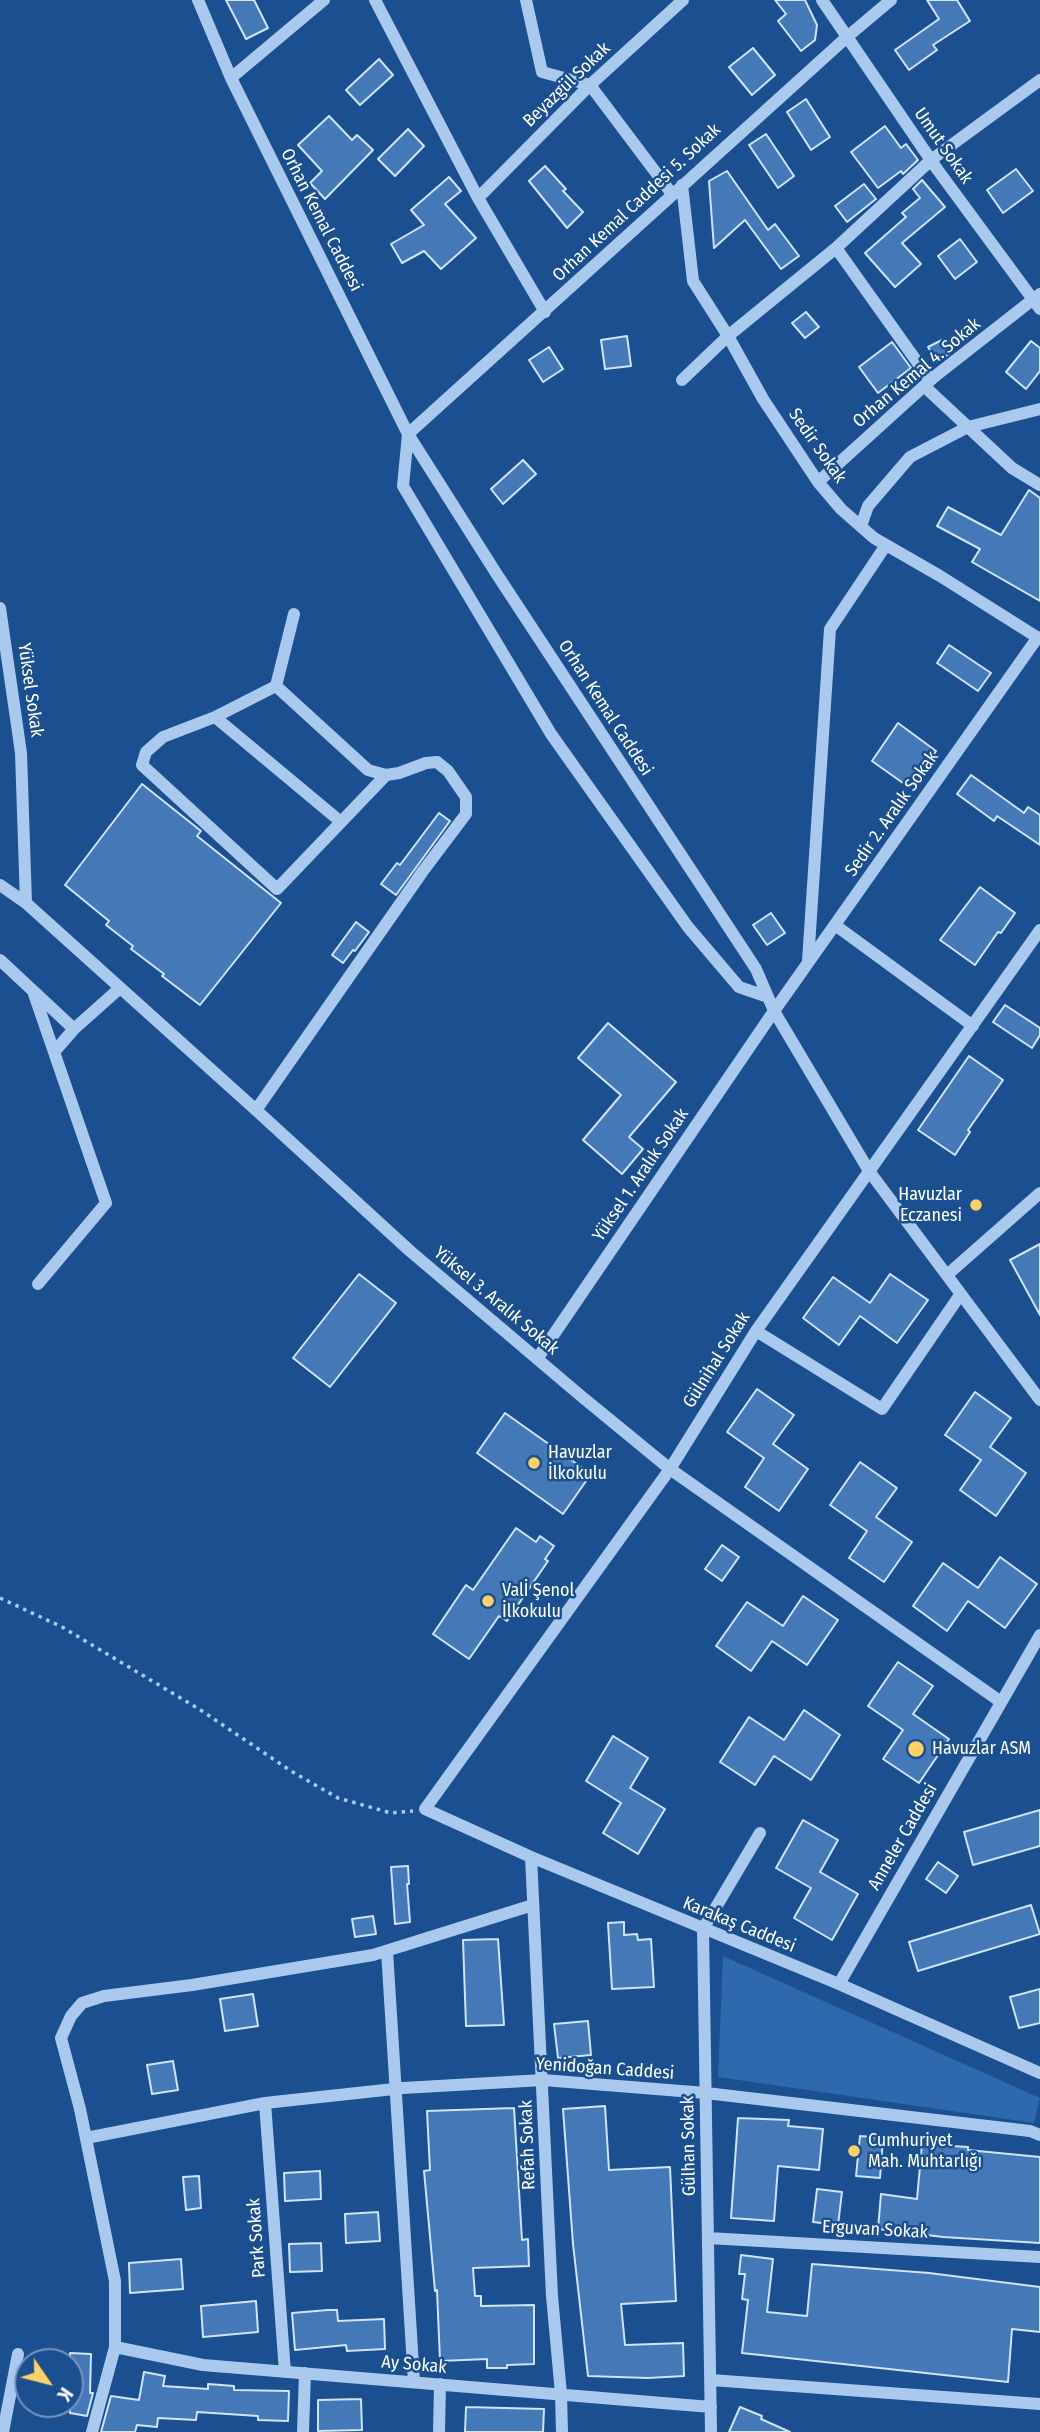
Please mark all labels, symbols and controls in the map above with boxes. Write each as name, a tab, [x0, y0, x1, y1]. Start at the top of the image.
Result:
street label: Beyazgül Sokak	[519, 38, 615, 132]
street label: Umut Sokak	[909, 104, 977, 188]
street label: Orhan Kemal Caddesi 5. Sokak	[549, 120, 725, 286]
street label: Orhan Kemal Caddesi	[276, 145, 366, 295]
street label: Orhan Kemal 4. Sokak	[849, 313, 985, 433]
street label: Sedir Sokak	[783, 404, 851, 488]
street label: Orhan Kemal Caddesi	[553, 636, 657, 780]
street label: Yüksel Sokak	[13, 641, 47, 739]
street label: Sedir 2. Aralık Sokak	[841, 747, 943, 881]
street label: Yüksel 1. Aralık Sokak	[588, 1104, 694, 1246]
place label: Havuzlar Eczanesi	[898, 1184, 962, 1226]
marker: Havuzlar Eczanesi	[968, 1197, 984, 1213]
street label: Yüksel 3. Aralık Sokak	[429, 1242, 563, 1360]
street label: Gülnihal Sokak	[679, 1308, 755, 1412]
place label: Havuzlar İlkokulu	[548, 1442, 612, 1484]
marker: Havuzlar İlkokulu	[526, 1455, 542, 1471]
place label: Valİ Şenol İlkokulu	[502, 1580, 574, 1622]
marker: Valİ Şenol İlkokulu	[480, 1593, 496, 1609]
place label: Havuzlar ASM	[932, 1738, 1031, 1760]
marker: Havuzlar ASM	[906, 1739, 926, 1759]
street label: Anneler Caddesi	[864, 1780, 942, 1894]
street label: Karakaş Caddesi	[679, 1893, 799, 1957]
street label: Yenidoğan Caddesi	[535, 2053, 675, 2085]
street label: Gülhan Sokak	[677, 2096, 701, 2196]
street label: Refah Sokak	[516, 2100, 540, 2190]
place label: Cumhuriyet Mah. Muhtarlığı	[868, 2130, 982, 2172]
marker: Cumhuriyet Mah. Muhtarlığı	[846, 2143, 862, 2159]
street label: Park Sokak	[243, 2197, 271, 2279]
street label: Erguvan Sokak	[822, 2216, 928, 2244]
north arrow	[14, 2348, 84, 2418]
street label: Ay Sokak	[380, 2351, 448, 2379]
text: K	[52, 2383, 78, 2405]

